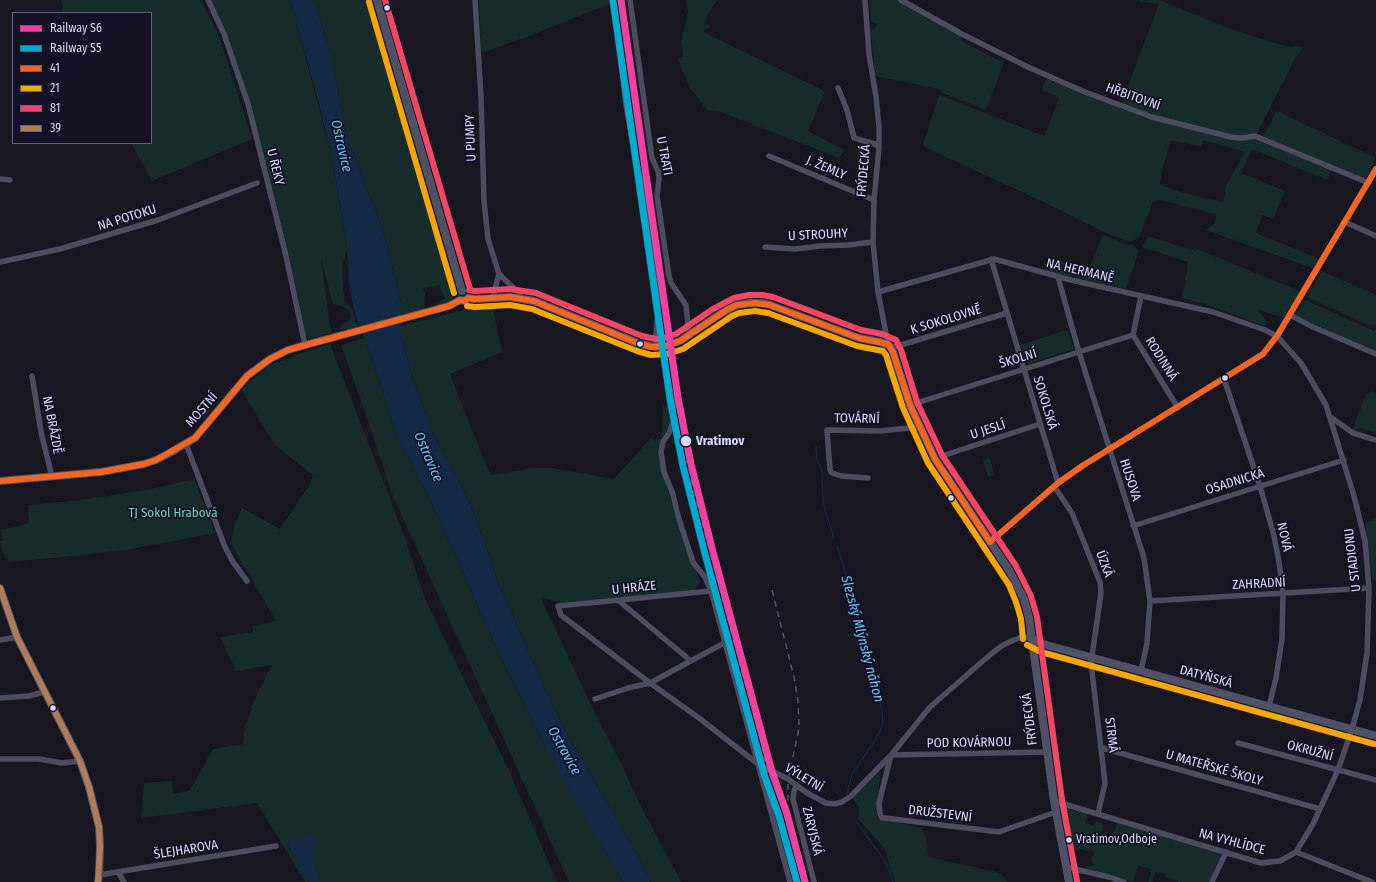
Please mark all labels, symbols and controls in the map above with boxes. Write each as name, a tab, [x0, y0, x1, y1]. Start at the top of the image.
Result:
unlabelled marker	[382, 3, 392, 13]
legend	[12, 12, 152, 144]
text: Railway S6	[50, 21, 102, 35]
text: Railway S5	[50, 41, 102, 55]
text: 41	[50, 61, 60, 75]
street label: HŘBITOVNÍ	[1104, 80, 1162, 114]
text: 21	[50, 81, 60, 95]
text: 81	[50, 101, 60, 115]
street label: U PUMPY	[462, 114, 480, 162]
water label: Ostravice	[327, 118, 355, 174]
text: 39	[50, 121, 61, 135]
street label: U TRATI	[653, 135, 675, 177]
street label: FRÝDECKÁ	[854, 144, 874, 198]
street label: U ŘEKY	[263, 147, 287, 187]
street label: J. ŽEMLY	[804, 153, 848, 183]
street label: NA POTOKU	[96, 202, 158, 234]
street label: U STROUHY	[788, 226, 848, 244]
street label: NA HERMANĚ	[1045, 256, 1115, 286]
street label: K SOKOLOVNĚ	[909, 302, 983, 338]
street label: RODINNÁ	[1141, 334, 1181, 384]
unlabelled marker	[635, 339, 645, 349]
street label: ŠKOLNÍ	[997, 346, 1039, 372]
unlabelled marker	[1220, 373, 1230, 383]
street label: SOKOLSKÁ	[1029, 374, 1061, 432]
street label: MOSTNÍ	[183, 390, 221, 430]
street label: NA BRÁZDĚ	[39, 395, 65, 455]
street label: TOVÁRNÍ	[834, 411, 880, 427]
street label: U JESLÍ	[969, 417, 1007, 443]
water label: Ostravice	[410, 429, 446, 485]
place label: Vratimov	[696, 433, 744, 449]
marker: Vratimov	[679, 434, 693, 448]
street label: HUSOVA	[1116, 457, 1144, 503]
street label: OSADNICKÁ	[1204, 466, 1266, 498]
unlabelled marker	[946, 493, 956, 503]
park label: TJ Sokol Hrabová	[128, 505, 218, 521]
street label: NOVÁ	[1273, 521, 1295, 553]
street label: U STADIONU	[1341, 527, 1365, 593]
street label: ÚZKÁ	[1092, 548, 1116, 580]
water label: Slezský Mlýnský náhon	[837, 574, 887, 704]
street label: ZAHRADNÍ	[1232, 575, 1286, 593]
street label: U HRÁZE	[611, 578, 657, 598]
street label: DATYŇSKÁ	[1178, 662, 1234, 692]
street label: FRÝDECKÁ	[1019, 692, 1041, 746]
unlabelled marker	[48, 703, 58, 713]
street label: STRMÁ	[1101, 717, 1121, 753]
water label: Ostravice	[544, 724, 584, 778]
street label: POD KOVÁRNOU	[927, 734, 1011, 752]
street label: OKRUŽNÍ	[1285, 737, 1335, 765]
street label: U MATEŘSKÉ ŠKOLY	[1164, 747, 1264, 789]
street label: VÝLETNÍ	[782, 760, 826, 796]
street label: DRUŽSTEVNÍ	[907, 802, 973, 826]
street label: ZARYJSKÁ	[798, 805, 826, 857]
street label: NA VYHLÍDCE	[1197, 826, 1267, 858]
place label: Vratimov,Odboje	[1076, 833, 1157, 847]
marker: Vratimov,Odboje	[1064, 835, 1074, 845]
street label: ŠLEJHAROVA	[153, 837, 219, 863]

